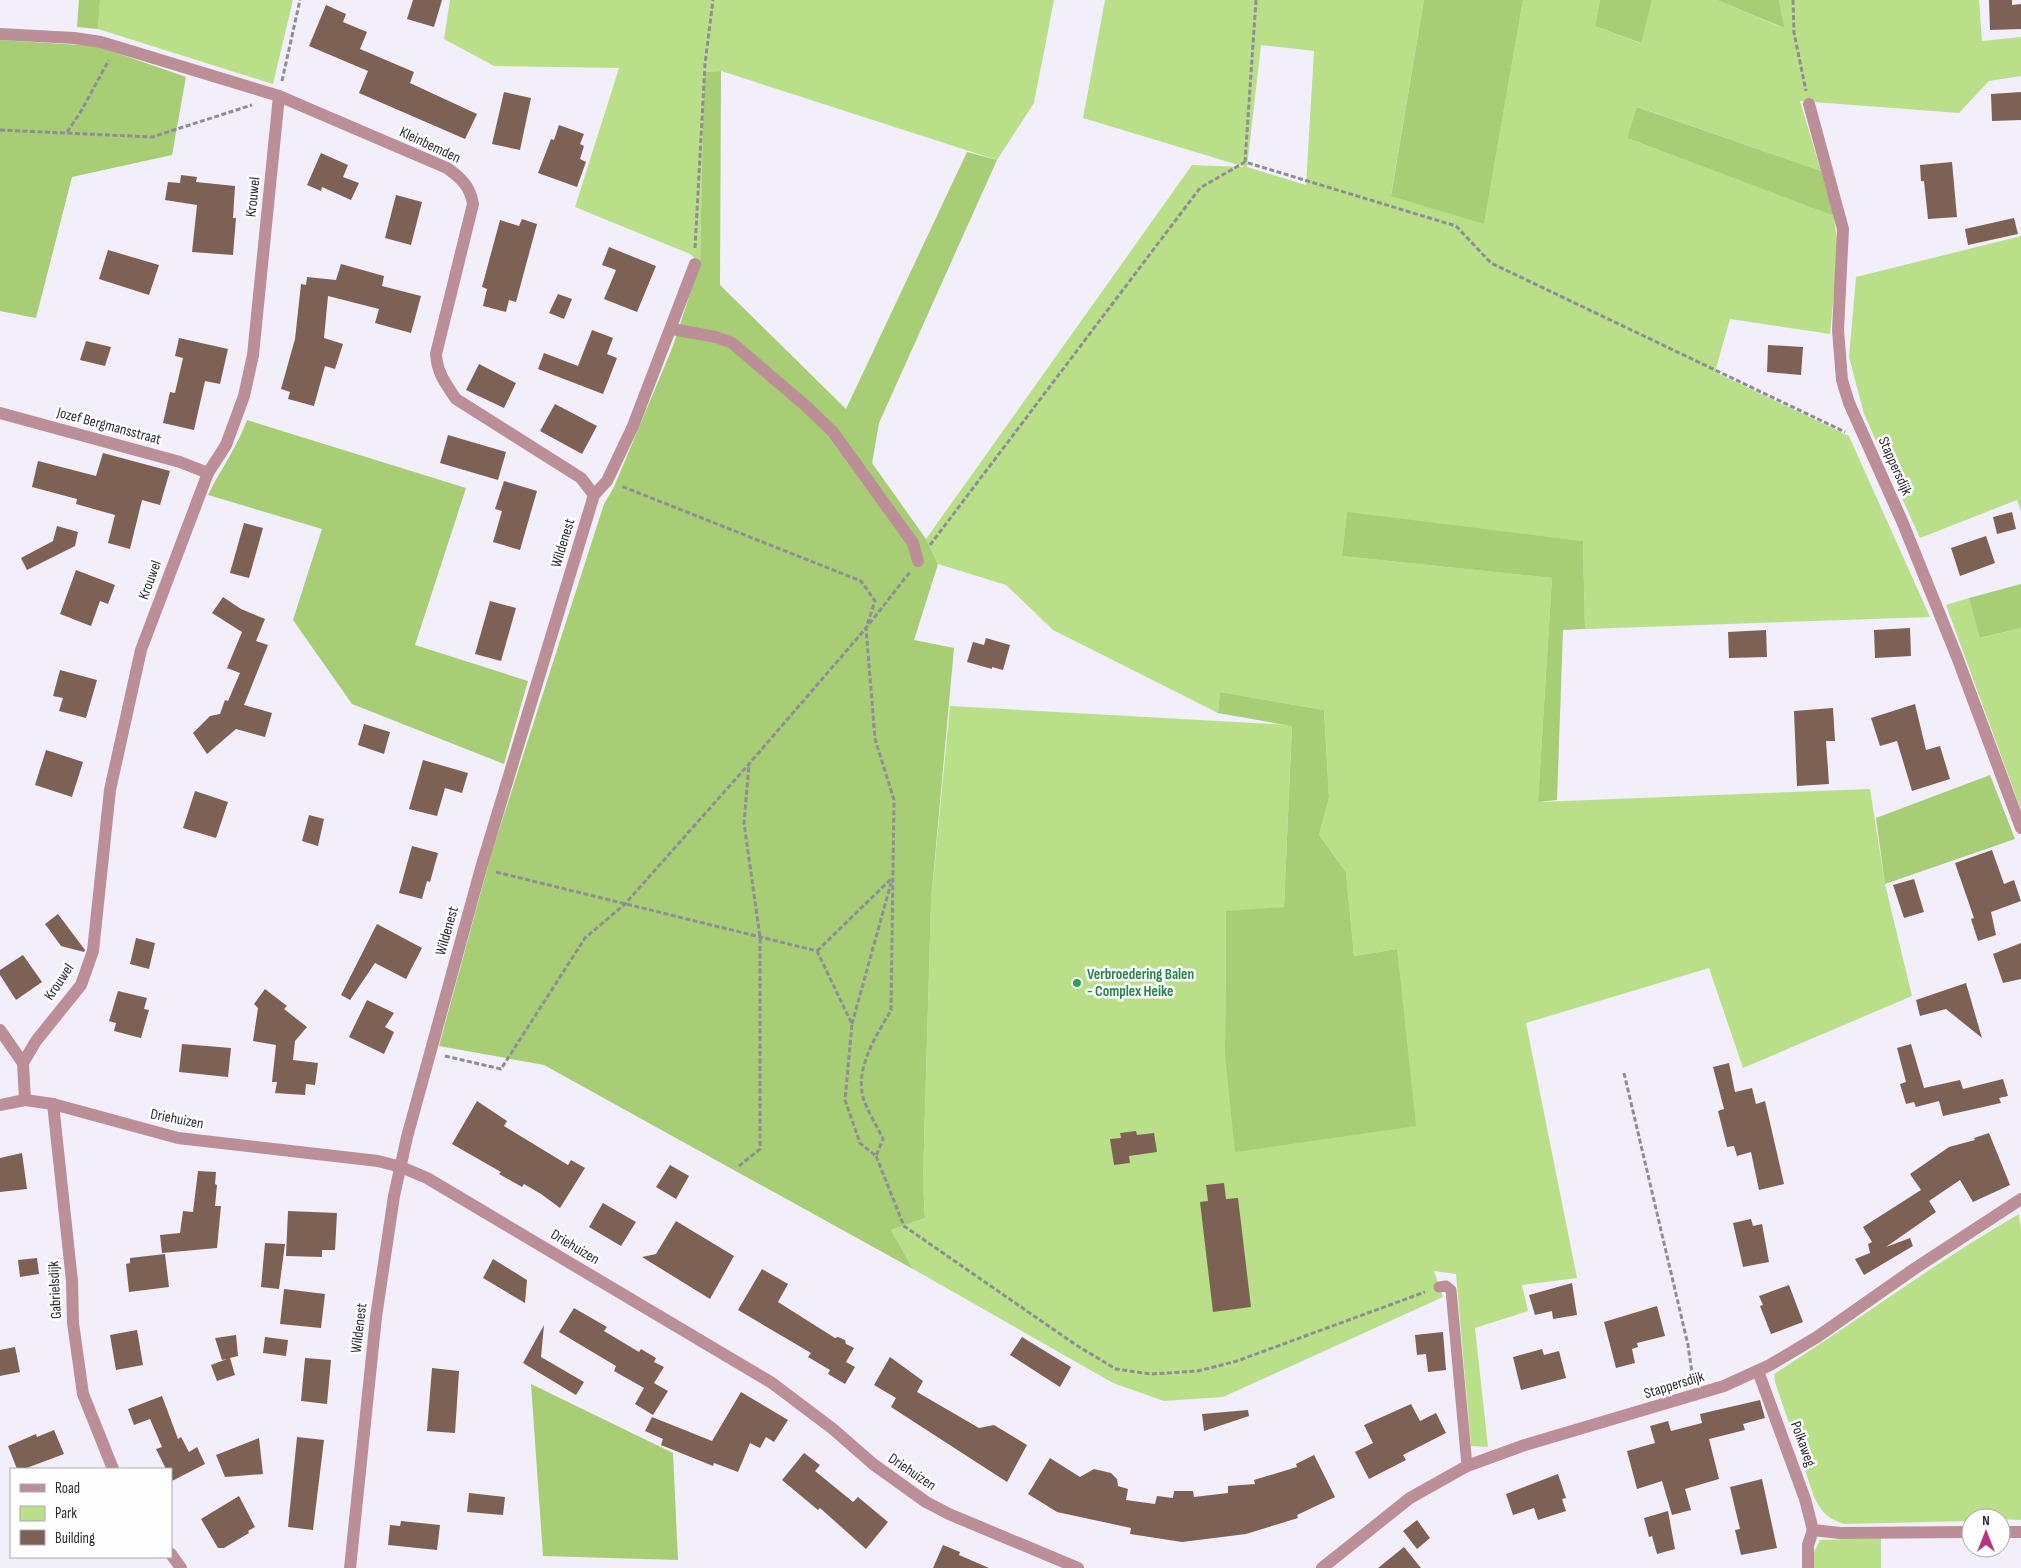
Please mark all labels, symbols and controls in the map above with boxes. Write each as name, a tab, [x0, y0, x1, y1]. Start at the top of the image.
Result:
street label: Kleinbemden	[396, 123, 464, 167]
street label: Krouwel	[241, 176, 265, 218]
street label: Jozef Bergmansstraat	[54, 403, 163, 449]
street label: Stappersdijk	[1874, 434, 1916, 498]
street label: Wildenest	[547, 516, 580, 570]
street label: Krouwel	[134, 558, 166, 602]
street label: Wildenest	[431, 904, 463, 958]
street label: Krouwel	[40, 960, 78, 1004]
place label: Verbroedering Balen - Complex Heike	[1087, 965, 1194, 1001]
marker: Verbroedering Balen - Complex Heike	[1071, 977, 1083, 989]
street label: Driehuizen	[149, 1105, 205, 1133]
street label: Driehuizen	[547, 1225, 603, 1269]
street label: Gabrielsdijk	[44, 1260, 66, 1320]
street label: Wildenest	[347, 1302, 372, 1354]
street label: Stappersdijk	[1642, 1367, 1707, 1403]
street label: Polkaweg	[1786, 1419, 1820, 1469]
street label: Driehuizen	[884, 1449, 940, 1495]
legend	[10, 1468, 172, 1558]
text: Road	[55, 1479, 80, 1498]
text: Park	[55, 1504, 77, 1523]
north arrow	[1961, 1508, 2011, 1558]
text: N	[1982, 1512, 1990, 1529]
text: Building	[55, 1529, 95, 1548]

